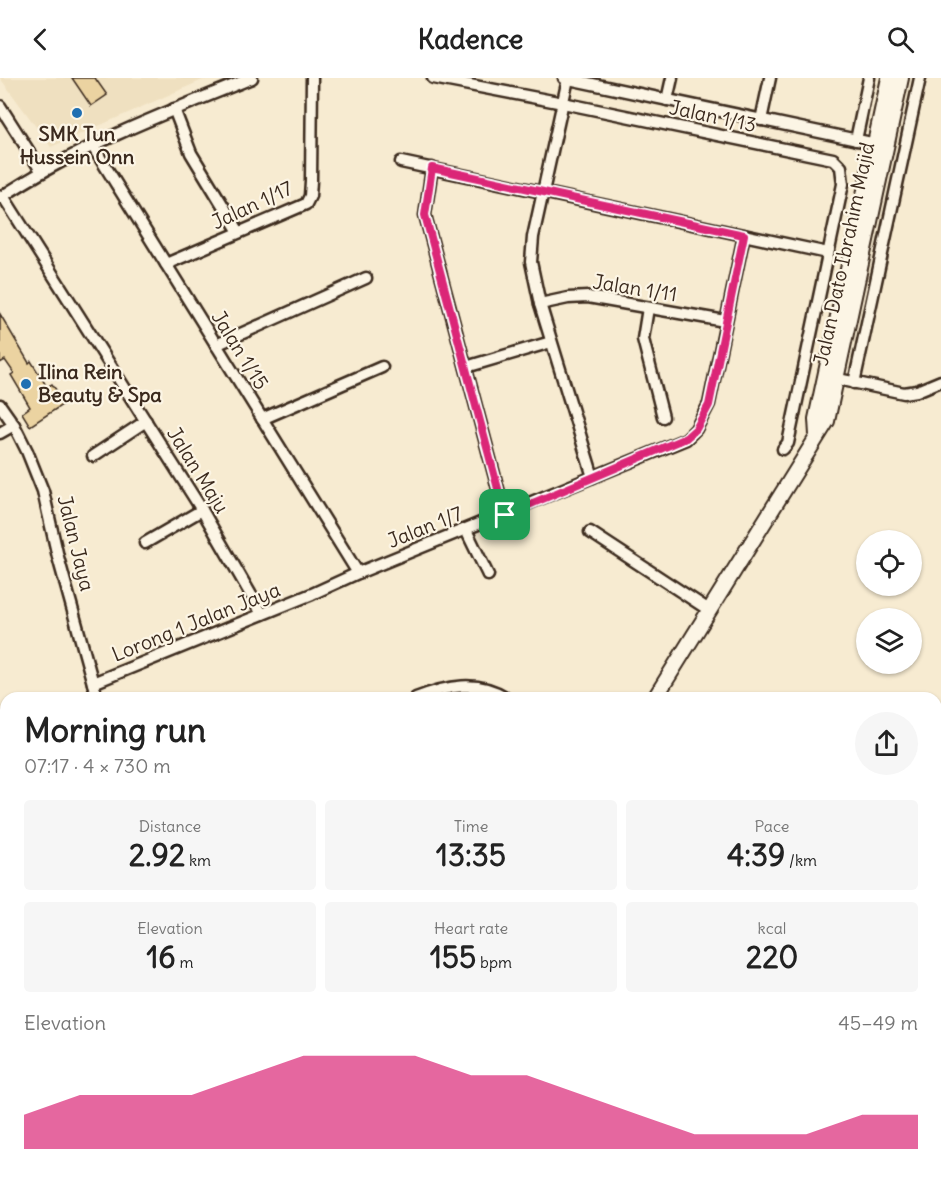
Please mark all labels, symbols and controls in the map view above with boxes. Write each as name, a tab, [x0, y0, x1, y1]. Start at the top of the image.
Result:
text: Kadence	[418, 22, 523, 56]
icon: back	[24, 23, 57, 56]
icon: search	[884, 23, 917, 56]
street label: Jalan 1/13	[667, 94, 759, 137]
marker: SMK Tun Hussein Onn	[70, 106, 84, 120]
place label: SMK Tun Hussein Onn	[20, 121, 135, 169]
street label: Jalan Dato Ibrahim Majid	[808, 140, 879, 368]
street label: Jalan 1/17	[207, 175, 297, 234]
street label: Jalan 1/11	[591, 269, 679, 306]
street label: Jalan 1/15	[206, 306, 274, 394]
place label: Ilina Rein Beauty & Spa	[38, 359, 162, 407]
marker: Ilina Rein Beauty & Spa	[19, 377, 33, 391]
street label: Jalan Maju	[162, 422, 235, 518]
pin	[479, 489, 530, 540]
street label: Jalan Jaya	[53, 492, 100, 593]
icon: arrive	[488, 498, 521, 531]
street label: Jalan 1/7	[384, 500, 466, 553]
map controls	[856, 530, 922, 674]
button: locate	[856, 530, 922, 596]
street label: Lorong 1 Jalan Jaya	[108, 576, 284, 667]
button: layers	[856, 608, 922, 674]
text: Morning run	[24, 709, 206, 751]
button: share	[855, 712, 918, 775]
text: 07:17 · 4 × 730 m	[24, 753, 171, 778]
text: Distance	[139, 816, 201, 836]
text: Time	[454, 816, 488, 836]
text: Pace	[755, 816, 789, 836]
text: 2.92	[129, 836, 185, 874]
text: 13:35	[436, 836, 506, 874]
text: 4:39	[727, 836, 785, 874]
text: km	[185, 850, 211, 870]
text: /km	[785, 850, 817, 870]
text: Elevation	[137, 918, 203, 938]
text: Heart rate	[434, 918, 508, 938]
text: kcal	[758, 918, 786, 938]
text: 16	[146, 938, 176, 976]
text: 155	[430, 938, 476, 976]
text: 220	[746, 938, 798, 976]
text: m	[176, 952, 194, 972]
text: bpm	[476, 952, 512, 972]
text: Elevation	[24, 1010, 106, 1035]
text: 45–49 m	[838, 1010, 918, 1035]

